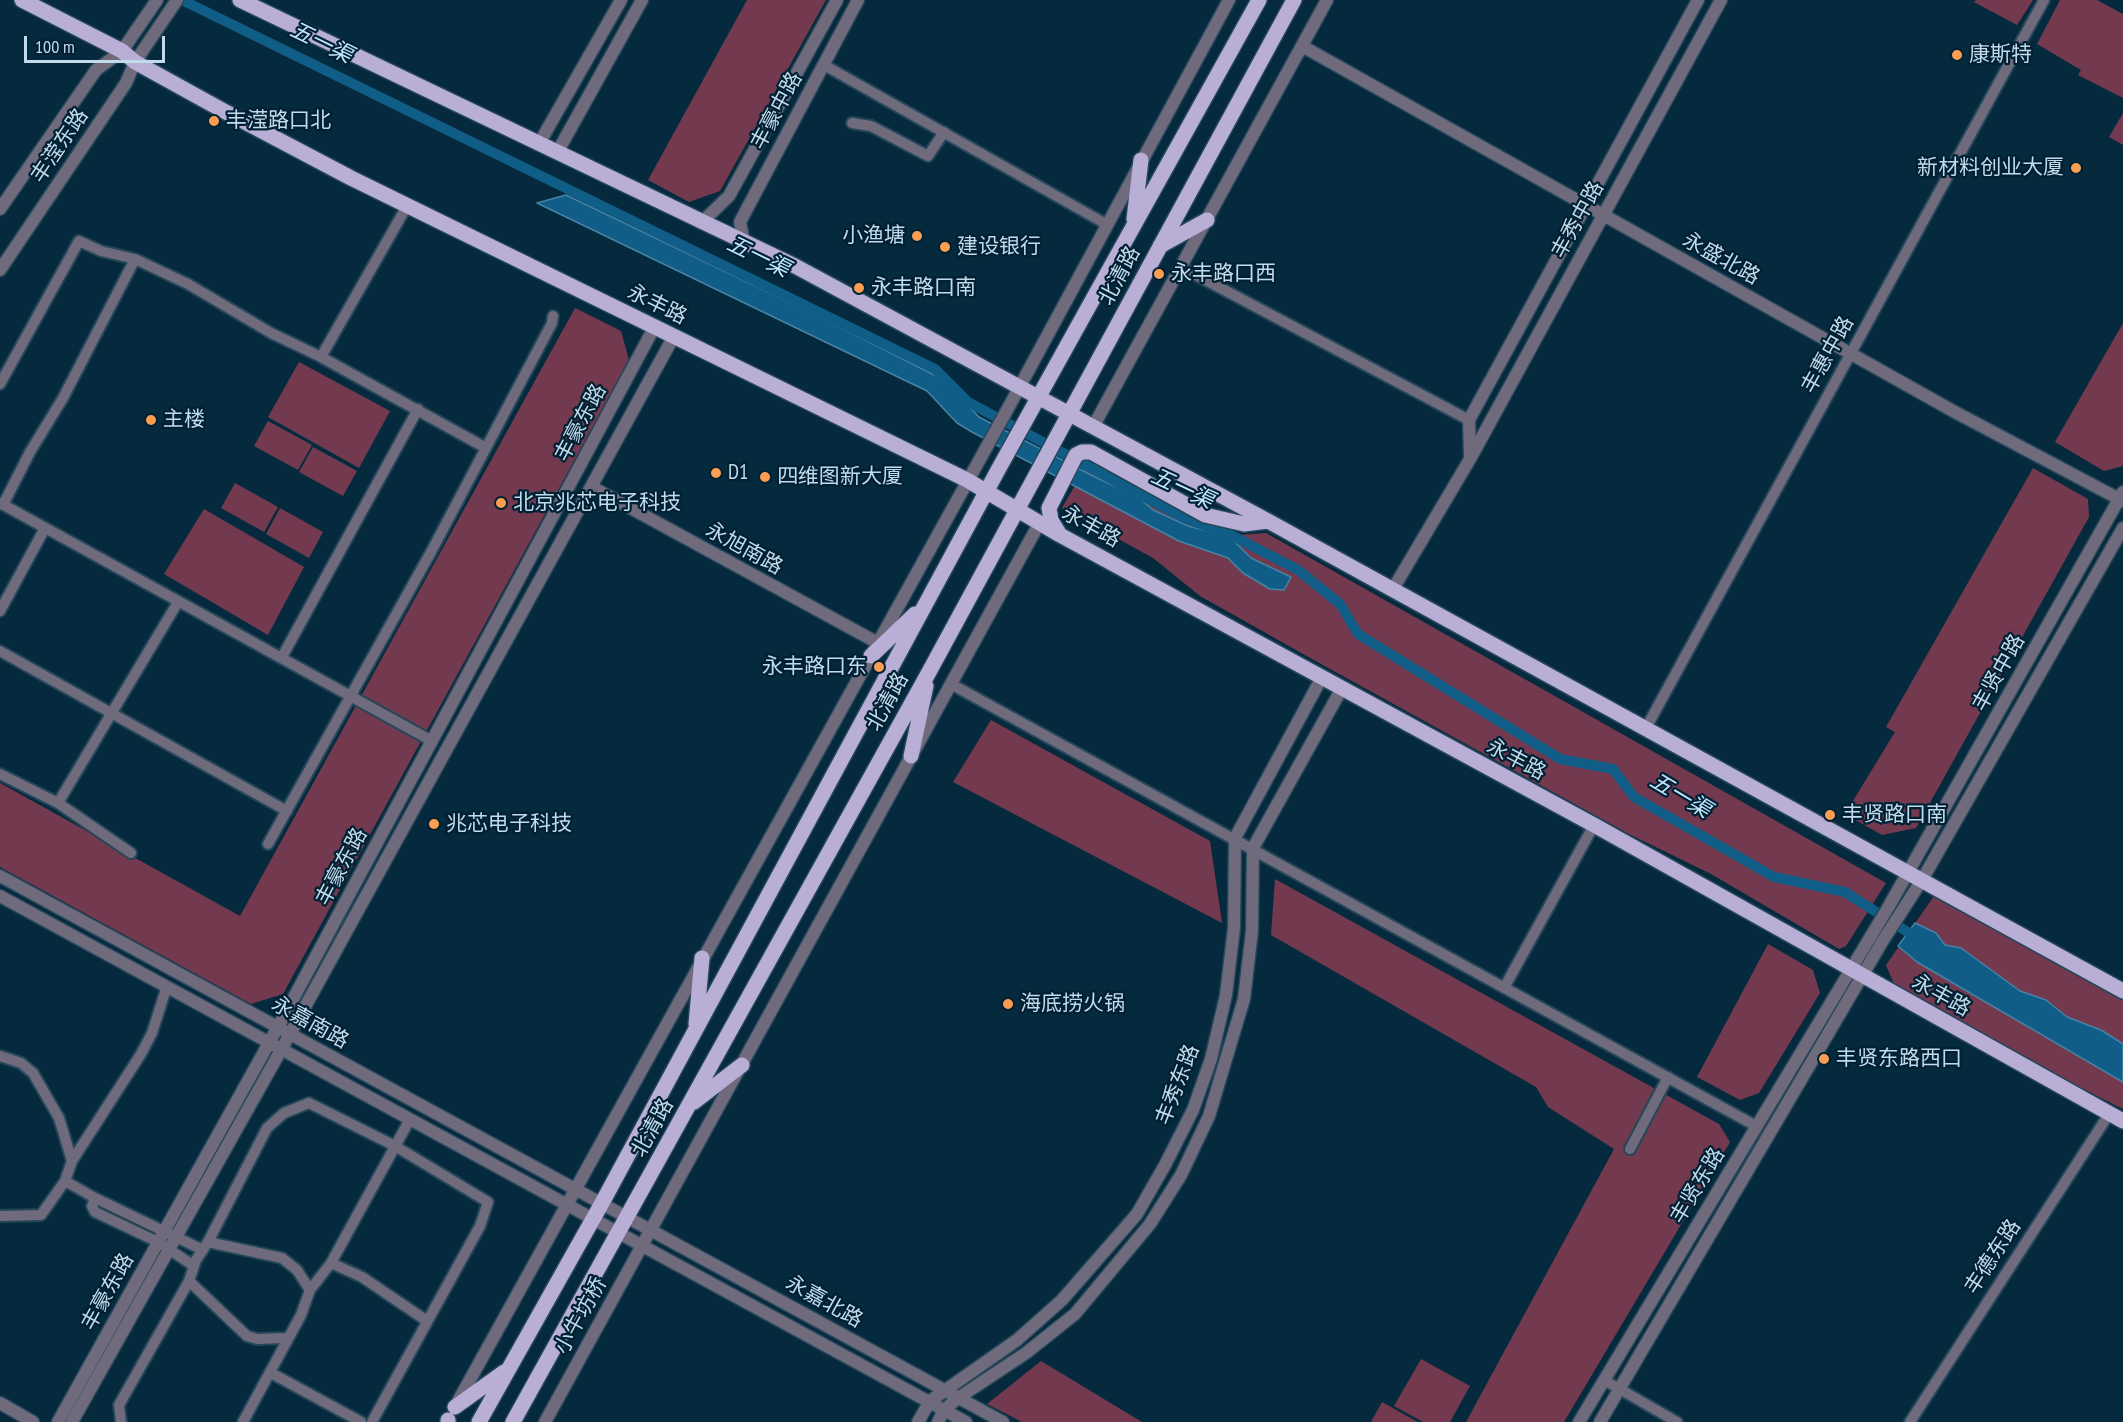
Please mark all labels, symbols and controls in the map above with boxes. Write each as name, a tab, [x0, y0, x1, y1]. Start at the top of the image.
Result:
water label: 五一渠	[286, 17, 356, 69]
scale bar	[27, 24, 168, 62]
text: 100 m	[35, 35, 75, 58]
place label: 康斯特	[1969, 42, 2032, 68]
marker: 康斯特	[1950, 48, 1964, 62]
street label: 丰豪中路	[746, 68, 808, 154]
street label: 丰滢东路	[26, 104, 94, 188]
place label: 丰滢路口北	[226, 108, 331, 134]
marker: 丰滢路口北	[207, 114, 221, 128]
place label: 新材料创业大厦	[1917, 155, 2064, 181]
marker: 新材料创业大厦	[2069, 161, 2083, 175]
street label: 丰秀中路	[1547, 177, 1609, 263]
place label: 小渔塘	[842, 223, 905, 249]
street label: 永盛北路	[1678, 228, 1764, 290]
marker: 小渔塘	[910, 229, 924, 243]
water label: 五一渠	[723, 231, 793, 283]
place label: 建设银行	[957, 234, 1041, 260]
marker: 建设银行	[938, 240, 952, 254]
street label: 北清路	[1094, 242, 1146, 310]
place label: 永丰路口西	[1171, 261, 1276, 287]
marker: 永丰路口西	[1152, 267, 1166, 281]
place label: 永丰路口南	[871, 275, 976, 301]
street label: 永丰路	[623, 280, 691, 330]
marker: 永丰路口南	[852, 281, 866, 295]
street label: 丰惠中路	[1797, 312, 1859, 398]
street label: 丰豪东路	[550, 380, 612, 466]
place label: 主楼	[163, 407, 205, 433]
marker: 主楼	[144, 413, 158, 427]
place label: D1	[728, 460, 748, 486]
water label: 五一渠	[1147, 463, 1217, 515]
place label: 四维图新大厦	[777, 464, 903, 490]
marker: D1	[709, 466, 723, 480]
marker: 四维图新大厦	[758, 470, 772, 484]
place label: 北京兆芯电子科技	[513, 490, 681, 516]
marker: 北京兆芯电子科技	[494, 496, 508, 510]
street label: 永丰路	[1057, 501, 1125, 553]
street label: 永旭南路	[701, 518, 787, 580]
street label: 丰贤中路	[1968, 630, 2030, 716]
place label: 永丰路口东	[762, 654, 867, 680]
marker: 永丰路口东	[872, 660, 886, 674]
street label: 北清路	[862, 668, 914, 736]
street label: 永丰路	[1482, 734, 1550, 786]
water label: 五一渠	[1645, 768, 1715, 824]
place label: 丰贤路口南	[1842, 802, 1947, 828]
marker: 丰贤路口南	[1823, 808, 1837, 822]
place label: 兆芯电子科技	[446, 811, 572, 837]
marker: 兆芯电子科技	[427, 817, 441, 831]
street label: 丰豪东路	[311, 824, 373, 910]
street label: 永丰路	[1907, 970, 1975, 1022]
place label: 海底捞火锅	[1020, 991, 1125, 1017]
street label: 永嘉南路	[267, 992, 353, 1054]
marker: 海底捞火锅	[1001, 997, 1015, 1011]
street label: 丰秀东路	[1151, 1041, 1205, 1129]
place label: 丰贤东路西口	[1836, 1046, 1962, 1072]
marker: 丰贤东路西口	[1817, 1052, 1831, 1066]
street label: 北清路	[627, 1094, 679, 1162]
street label: 丰贤东路	[1666, 1144, 1730, 1228]
street label: 丰德东路	[1960, 1215, 2026, 1299]
street label: 丰豪东路	[77, 1249, 139, 1335]
street label: 永嘉北路	[781, 1271, 867, 1333]
street label: 小牛坊桥	[550, 1273, 612, 1359]

